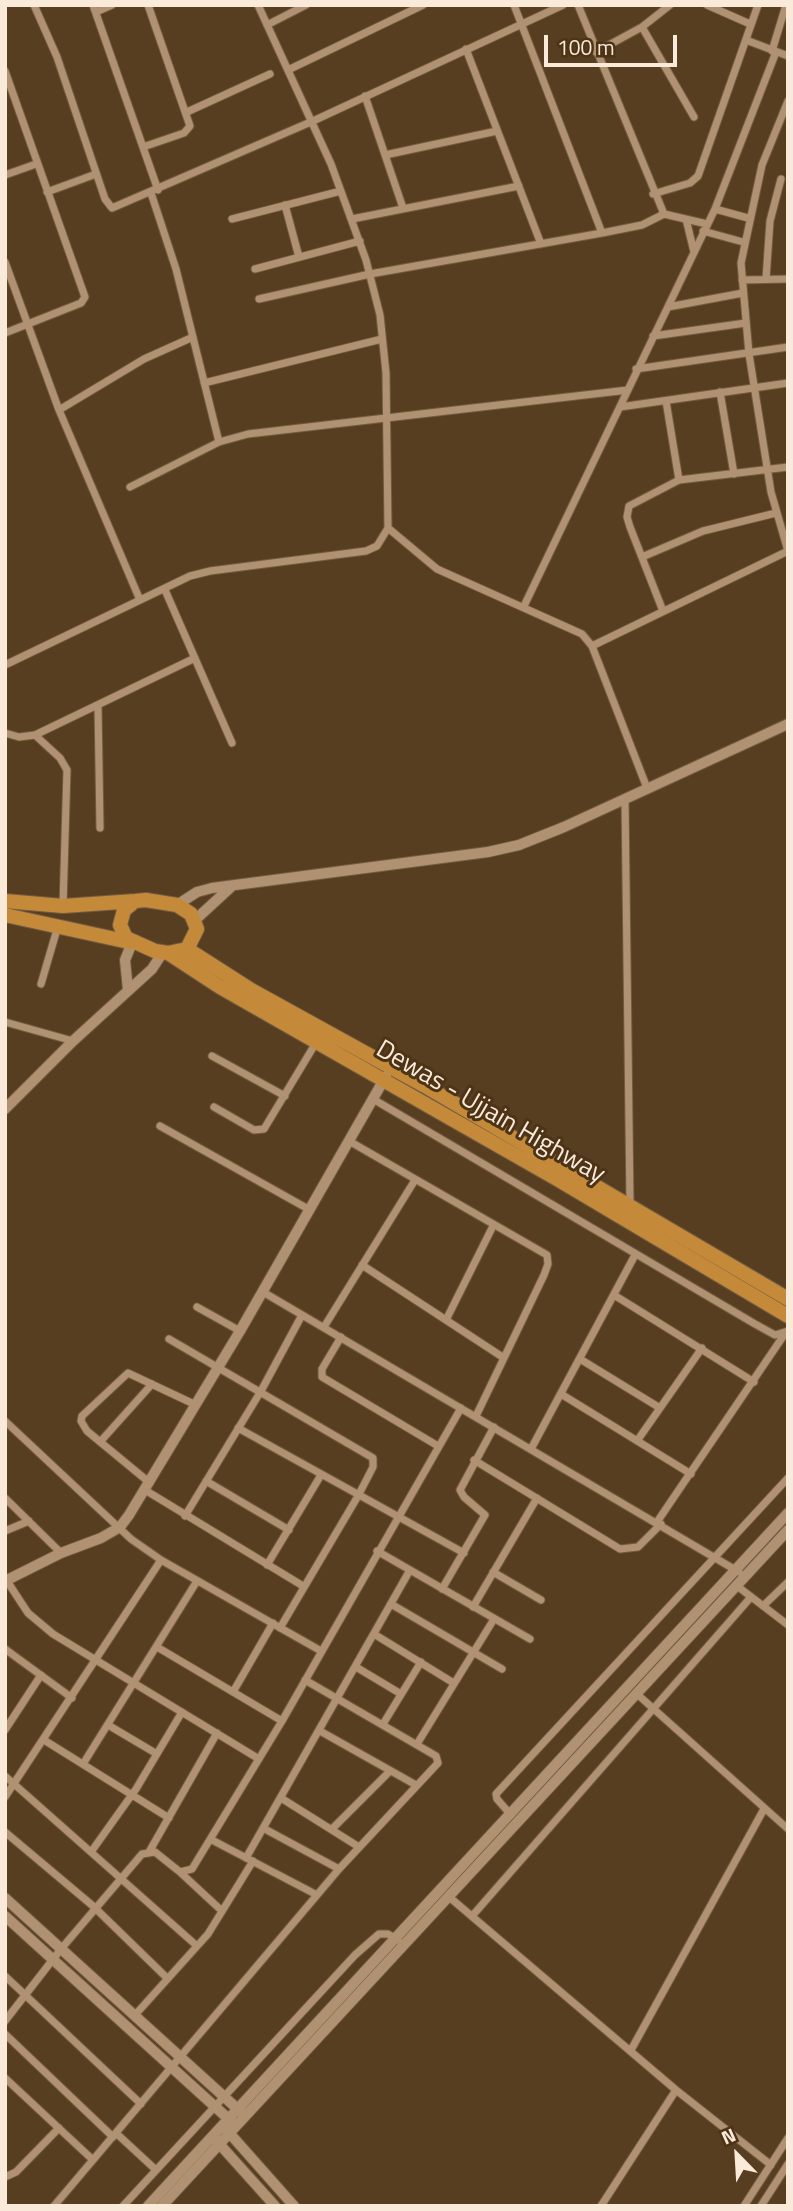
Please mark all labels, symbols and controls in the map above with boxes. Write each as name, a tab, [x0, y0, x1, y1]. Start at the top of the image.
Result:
scale bar	[548, 21, 681, 65]
text: 100 m	[557, 31, 614, 63]
street label: Dewas - Ujjain Highway	[370, 1035, 610, 1191]
text: N	[716, 2119, 740, 2151]
north arrow	[702, 2120, 772, 2190]

